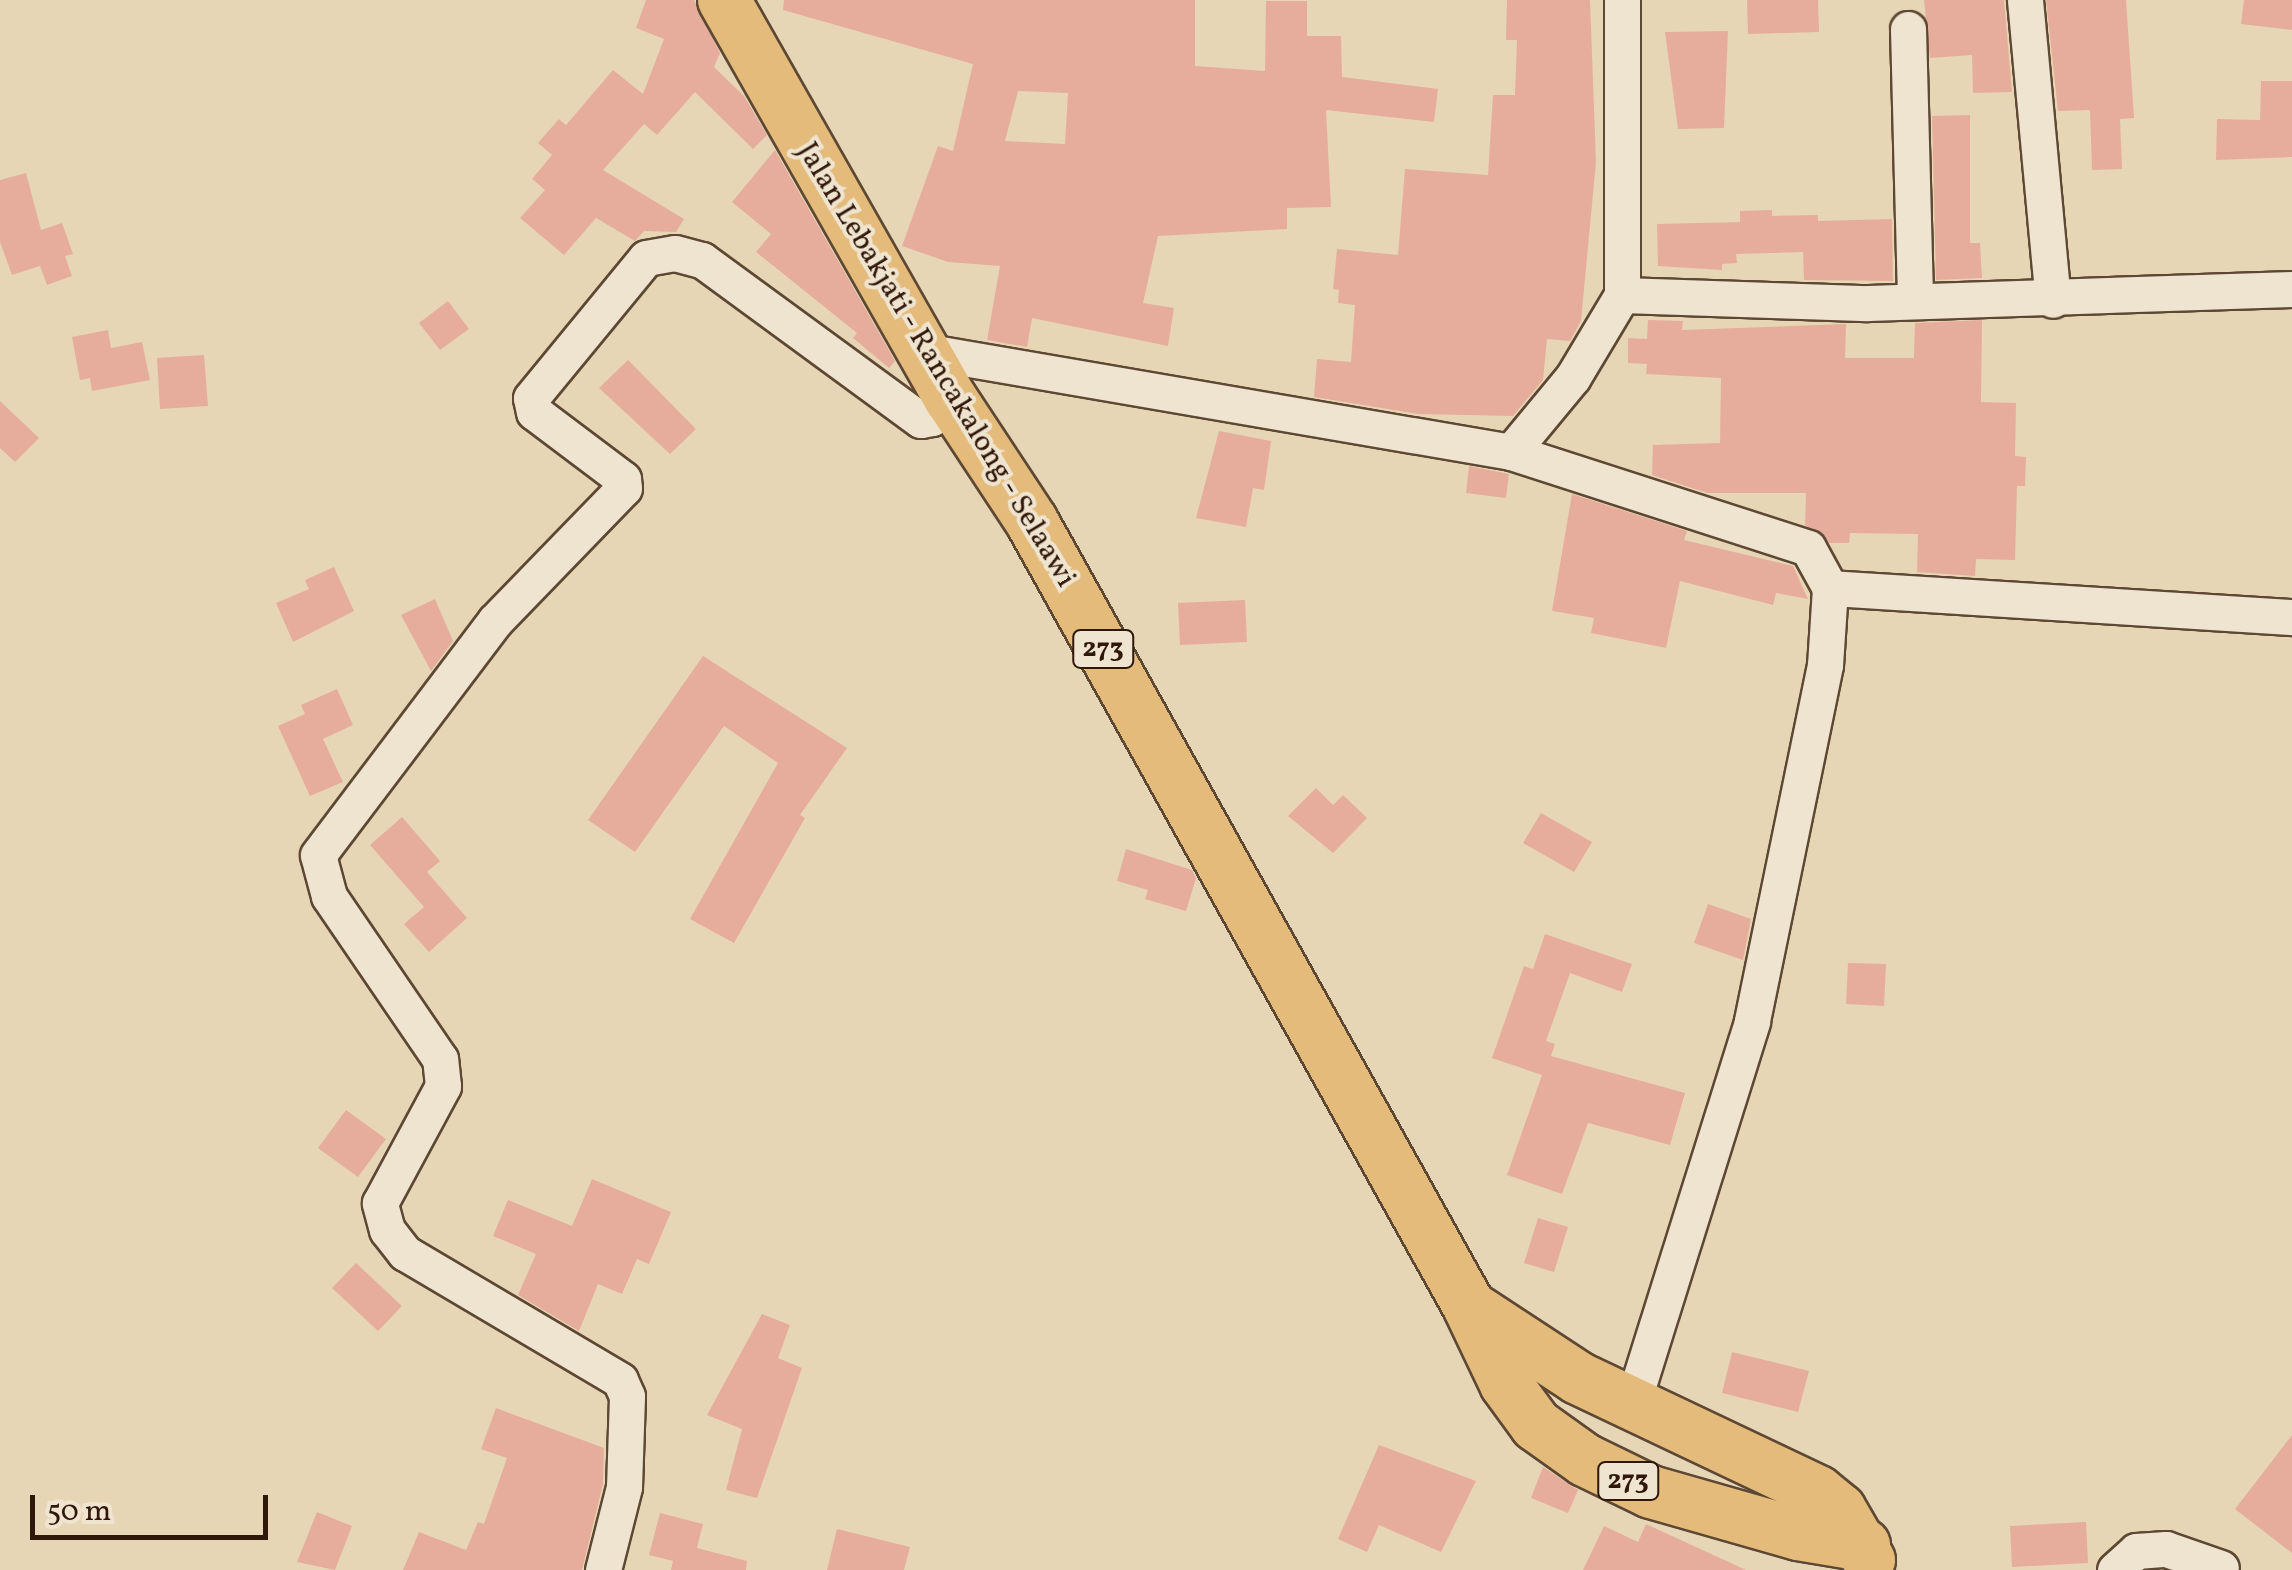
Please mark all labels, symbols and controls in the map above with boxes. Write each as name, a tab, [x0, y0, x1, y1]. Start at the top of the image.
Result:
street label: Jalan Lebakjati - Rancakalong - Selaawi	[788, 135, 1084, 595]
road number: 273	[1070, 626, 1136, 672]
road number: 273	[1596, 1458, 1660, 1504]
scale bar	[35, 1475, 272, 1537]
text: 50 m	[47, 1491, 111, 1533]

